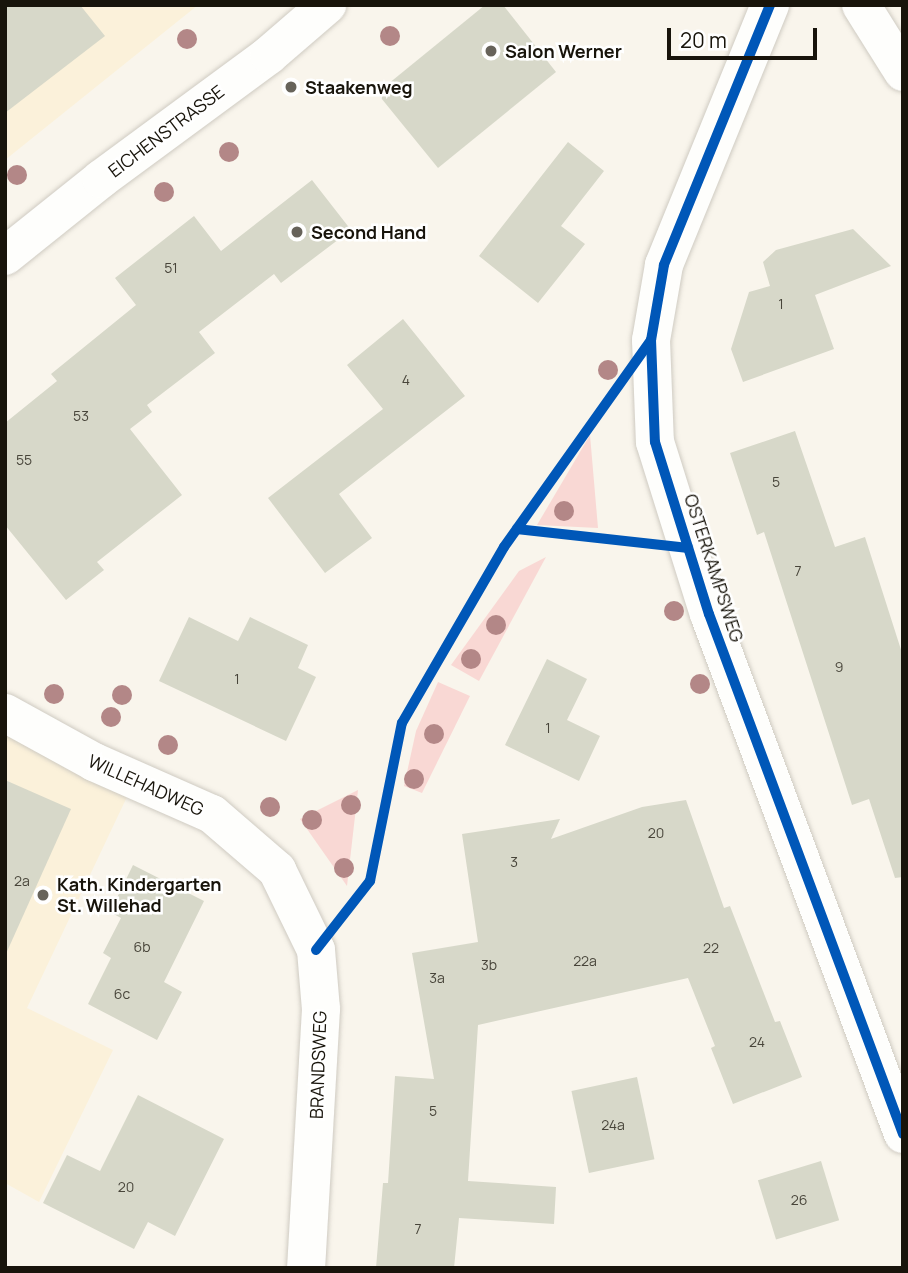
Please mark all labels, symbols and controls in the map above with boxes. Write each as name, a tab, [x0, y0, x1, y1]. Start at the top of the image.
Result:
scale bar	[670, 14, 820, 58]
text: 20 m	[680, 26, 727, 54]
place label: Salon Werner	[505, 40, 622, 62]
marker: Salon Werner	[483, 43, 499, 59]
place label: Staakenweg	[305, 76, 413, 98]
marker: Staakenweg	[283, 79, 299, 95]
street label: EICHENSTRASSE	[104, 80, 228, 182]
place label: Second Hand	[311, 221, 426, 243]
marker: Second Hand	[289, 224, 305, 240]
house number: 51	[164, 260, 178, 276]
house number: 1	[778, 296, 784, 312]
house number: 4	[402, 372, 410, 388]
house number: 53	[73, 408, 89, 424]
house number: 55	[16, 452, 32, 468]
house number: 5	[772, 474, 780, 490]
street label: OSTERKAMPSWEG	[680, 491, 748, 645]
house number: 7	[794, 563, 802, 579]
house number: 9	[835, 659, 843, 675]
house number: 1	[234, 671, 240, 687]
house number: 1	[545, 720, 551, 736]
street label: WILLEHADWEG	[85, 750, 207, 820]
house number: 20	[648, 825, 664, 841]
house number: 3	[510, 854, 518, 870]
house number: 2a	[14, 873, 30, 889]
place label: Kath. Kindergarten St. Willehad	[57, 874, 221, 917]
marker: Kath. Kindergarten St. Willehad	[35, 887, 51, 903]
house number: 6b	[134, 939, 150, 955]
house number: 22	[703, 940, 719, 956]
house number: 22a	[573, 953, 597, 969]
house number: 3b	[481, 957, 497, 973]
house number: 3a	[429, 970, 445, 986]
house number: 6c	[114, 986, 130, 1002]
street label: BRANDSWEG	[305, 1011, 331, 1119]
house number: 24	[749, 1034, 765, 1050]
house number: 5	[429, 1103, 437, 1119]
house number: 24a	[601, 1117, 625, 1133]
house number: 20	[118, 1179, 134, 1195]
house number: 26	[791, 1192, 807, 1208]
house number: 7	[414, 1221, 422, 1237]

